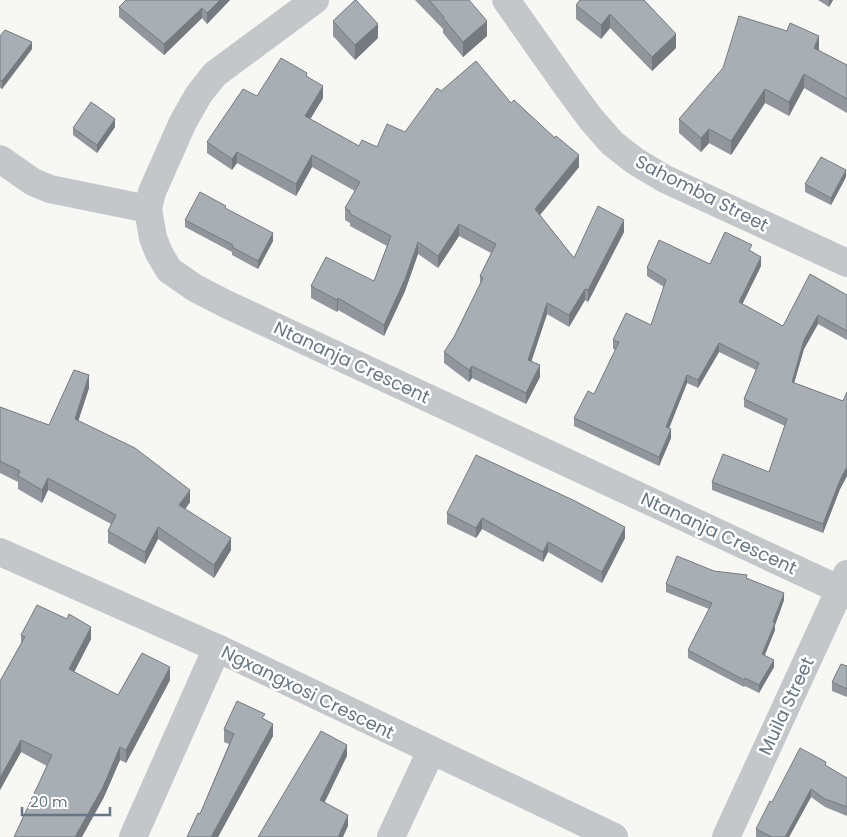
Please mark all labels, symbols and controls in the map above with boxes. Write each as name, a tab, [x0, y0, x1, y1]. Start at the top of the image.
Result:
street label: Sahomba Street	[631, 149, 773, 237]
street label: Ntananja Crescent	[270, 315, 434, 409]
street label: Ntananja Crescent	[637, 486, 801, 580]
street label: Ngxangxosi Crescent	[217, 639, 399, 745]
street label: Muila Street	[752, 653, 820, 759]
scale bar	[22, 784, 110, 816]
text: 20 m	[30, 791, 68, 812]

